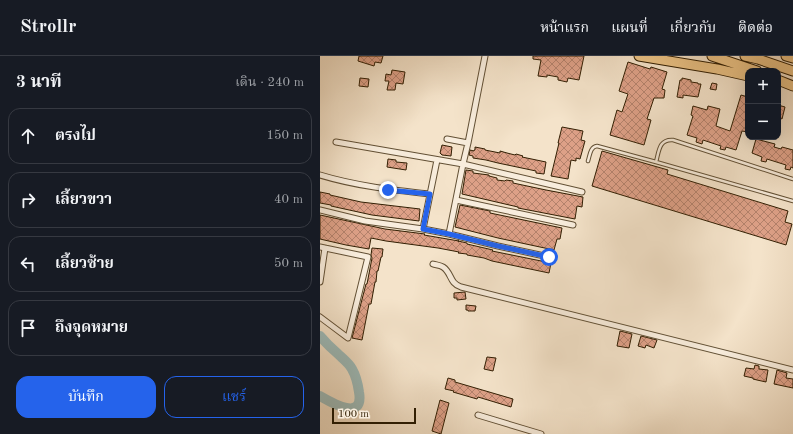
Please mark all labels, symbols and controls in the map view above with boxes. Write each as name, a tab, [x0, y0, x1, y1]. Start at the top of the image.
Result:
text: Strollr	[20, 18, 76, 37]
text: หน้าแรก	[540, 21, 589, 35]
text: แผนที่	[611, 21, 648, 35]
text: เกี่ยวกับ	[670, 21, 716, 35]
text: ติดต่อ	[738, 21, 773, 35]
map controls	[745, 68, 781, 140]
button: +	[745, 68, 781, 104]
text: 3 นาที	[16, 74, 62, 91]
text: เดิน · 240 m	[235, 76, 304, 89]
button: −	[745, 104, 781, 140]
icon: ahead	[17, 125, 39, 147]
text: ตรงไป	[55, 129, 96, 144]
text: 150 m	[266, 129, 303, 142]
route end	[379, 181, 397, 199]
icon: right	[17, 189, 39, 211]
text: เลี้ยวขวา	[55, 193, 112, 208]
text: 40 m	[274, 193, 303, 206]
route start	[540, 248, 558, 266]
icon: left	[17, 253, 39, 275]
text: เลี้ยวซ้าย	[55, 257, 114, 272]
text: 50 m	[274, 257, 303, 270]
icon: arrive	[17, 317, 39, 339]
text: ถึงจุดหมาย	[55, 321, 128, 336]
button: บันทึก	[16, 376, 156, 418]
button: แชร์	[164, 376, 304, 418]
scale bar	[332, 406, 416, 425]
text: 100 m	[338, 409, 369, 420]

